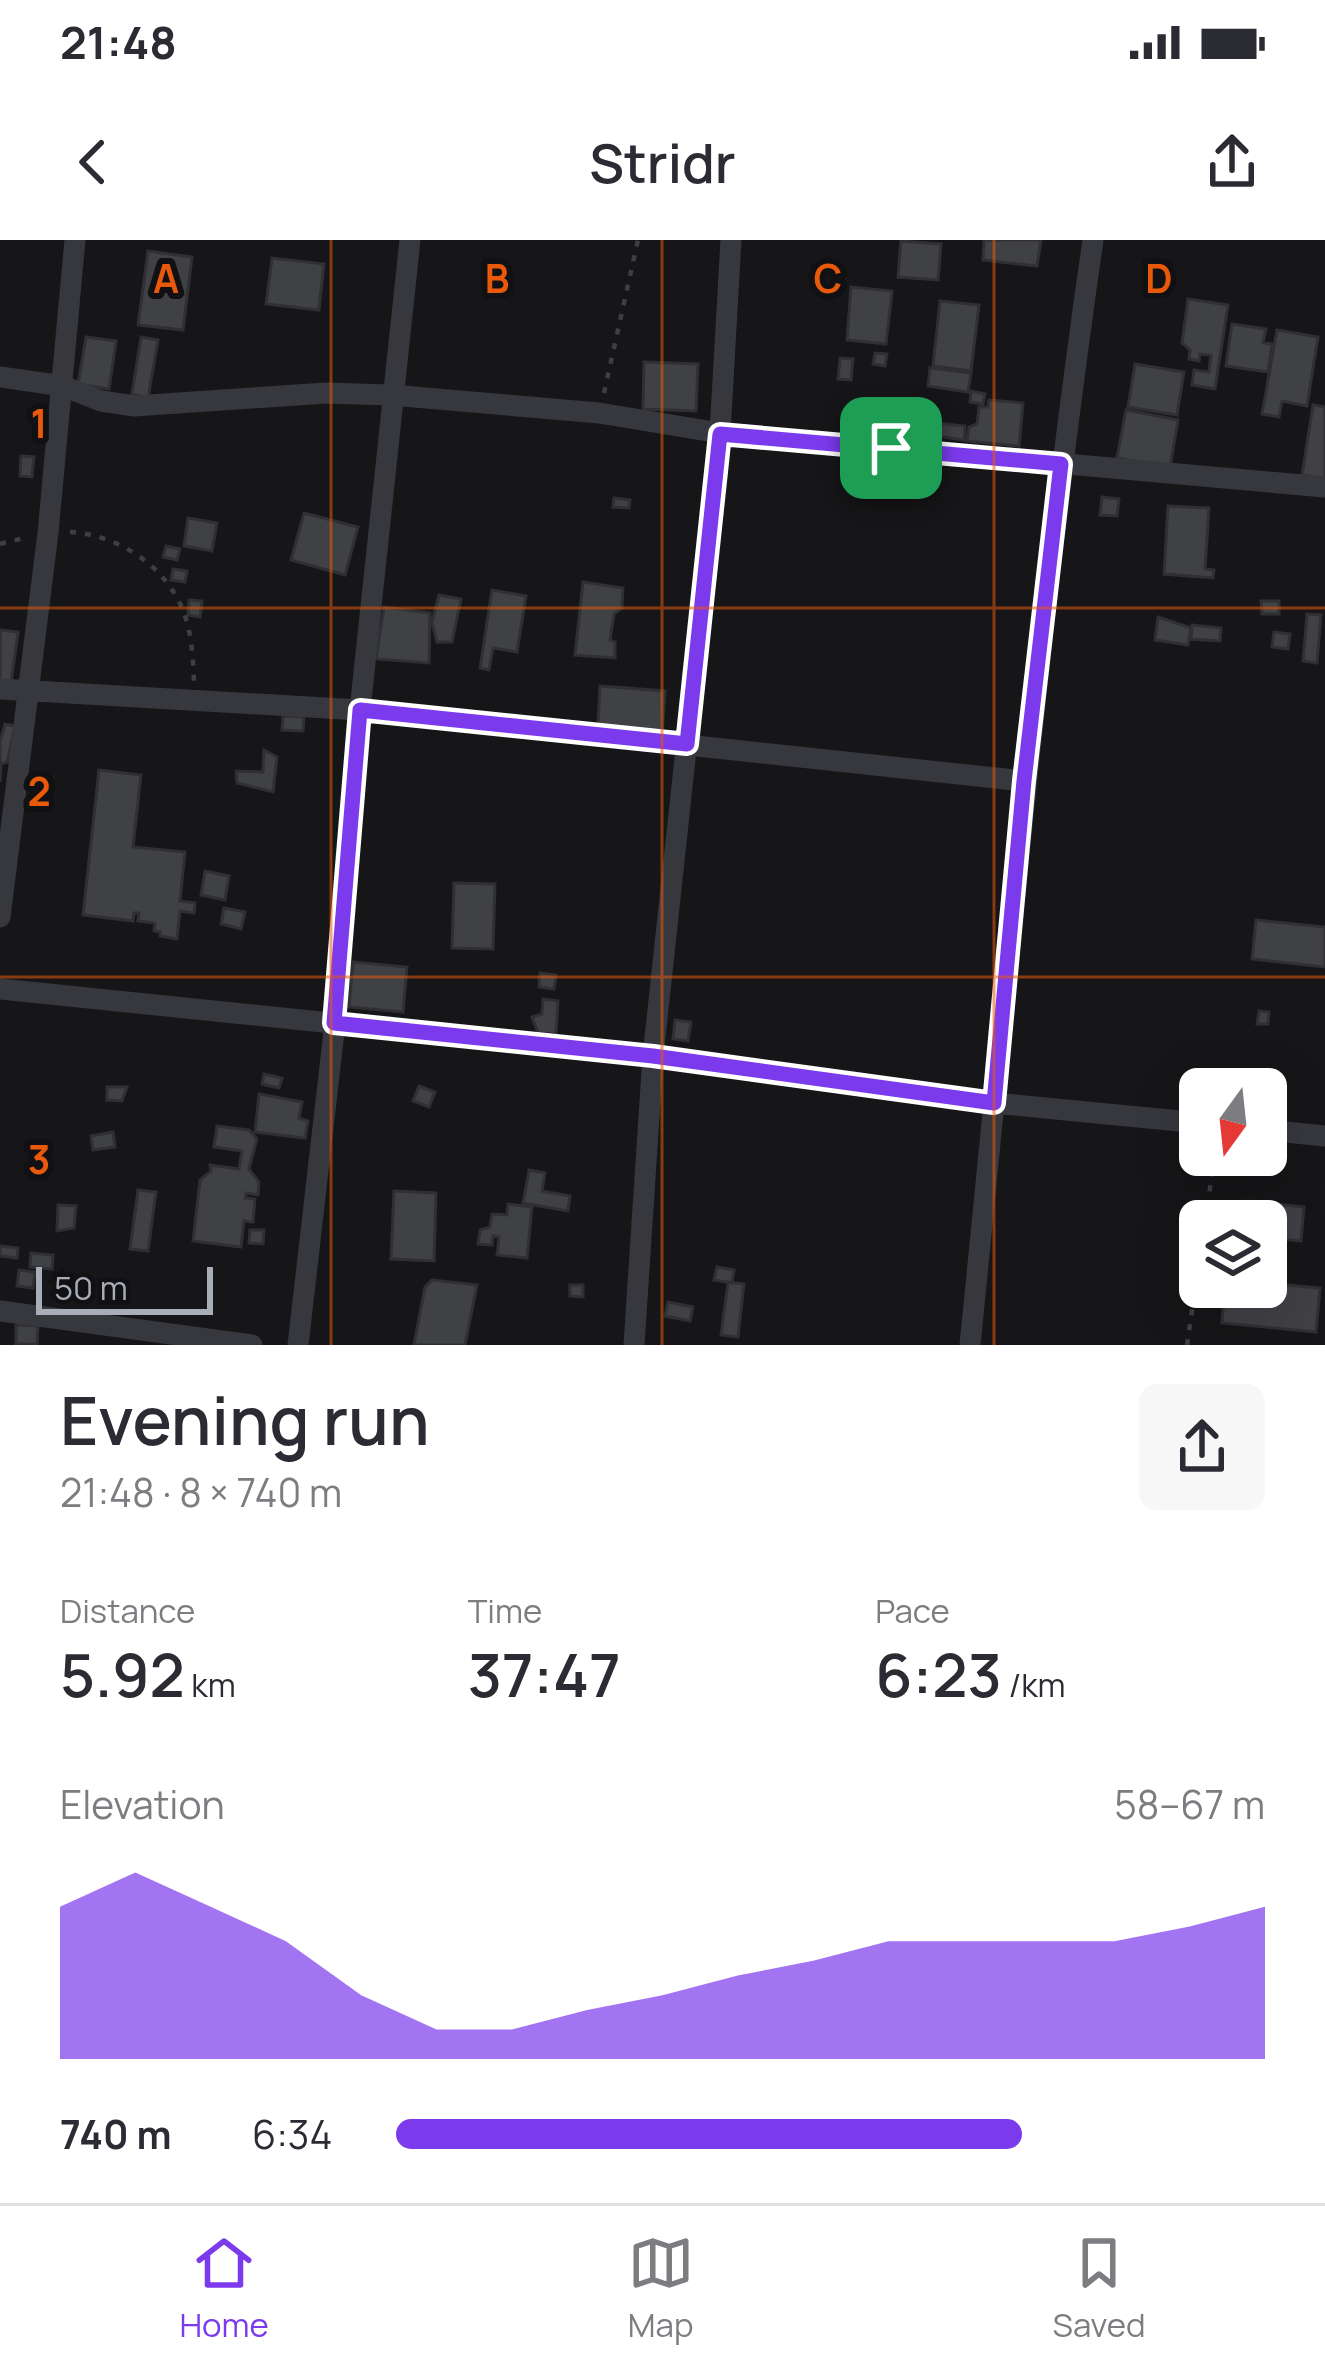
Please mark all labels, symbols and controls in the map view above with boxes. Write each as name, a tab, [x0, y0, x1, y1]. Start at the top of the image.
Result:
text: 21:48	[60, 11, 177, 73]
text: Stridr	[589, 125, 736, 199]
icon: back	[60, 129, 126, 195]
icon: share	[1199, 129, 1265, 195]
text: A	[153, 251, 179, 305]
text: B	[485, 251, 509, 305]
text: C	[814, 251, 842, 305]
text: D	[1145, 251, 1173, 305]
text: 1	[30, 396, 48, 450]
pin	[840, 397, 942, 499]
icon: arrive	[858, 415, 924, 481]
text: 2	[27, 764, 51, 818]
north arrow	[1179, 1068, 1287, 1176]
map controls	[1179, 1068, 1287, 1308]
text: 3	[28, 1132, 50, 1186]
button: layers	[1179, 1200, 1287, 1308]
scale bar	[36, 1261, 213, 1314]
text: 50 m	[54, 1265, 128, 1310]
text: Evening run	[60, 1375, 430, 1465]
button: share	[1139, 1384, 1265, 1510]
text: 21:48 · 8 × 740 m	[60, 1465, 342, 1519]
text: Distance	[60, 1588, 195, 1633]
text: Time	[468, 1588, 542, 1633]
text: Pace	[875, 1588, 950, 1633]
text: 5.92	[60, 1633, 185, 1715]
text: 37:47	[468, 1633, 621, 1715]
text: 6:23	[875, 1633, 1002, 1715]
text: km	[185, 1662, 236, 1707]
text: /km	[1002, 1662, 1066, 1707]
text: Elevation	[60, 1777, 225, 1831]
text: 58–67 m	[1114, 1777, 1265, 1831]
text: 740 m	[60, 2107, 172, 2161]
text: 6:34	[252, 2107, 332, 2161]
tab: Home	[179, 2230, 269, 2347]
tab: Map	[628, 2230, 694, 2347]
tab: Saved	[1053, 2230, 1146, 2347]

